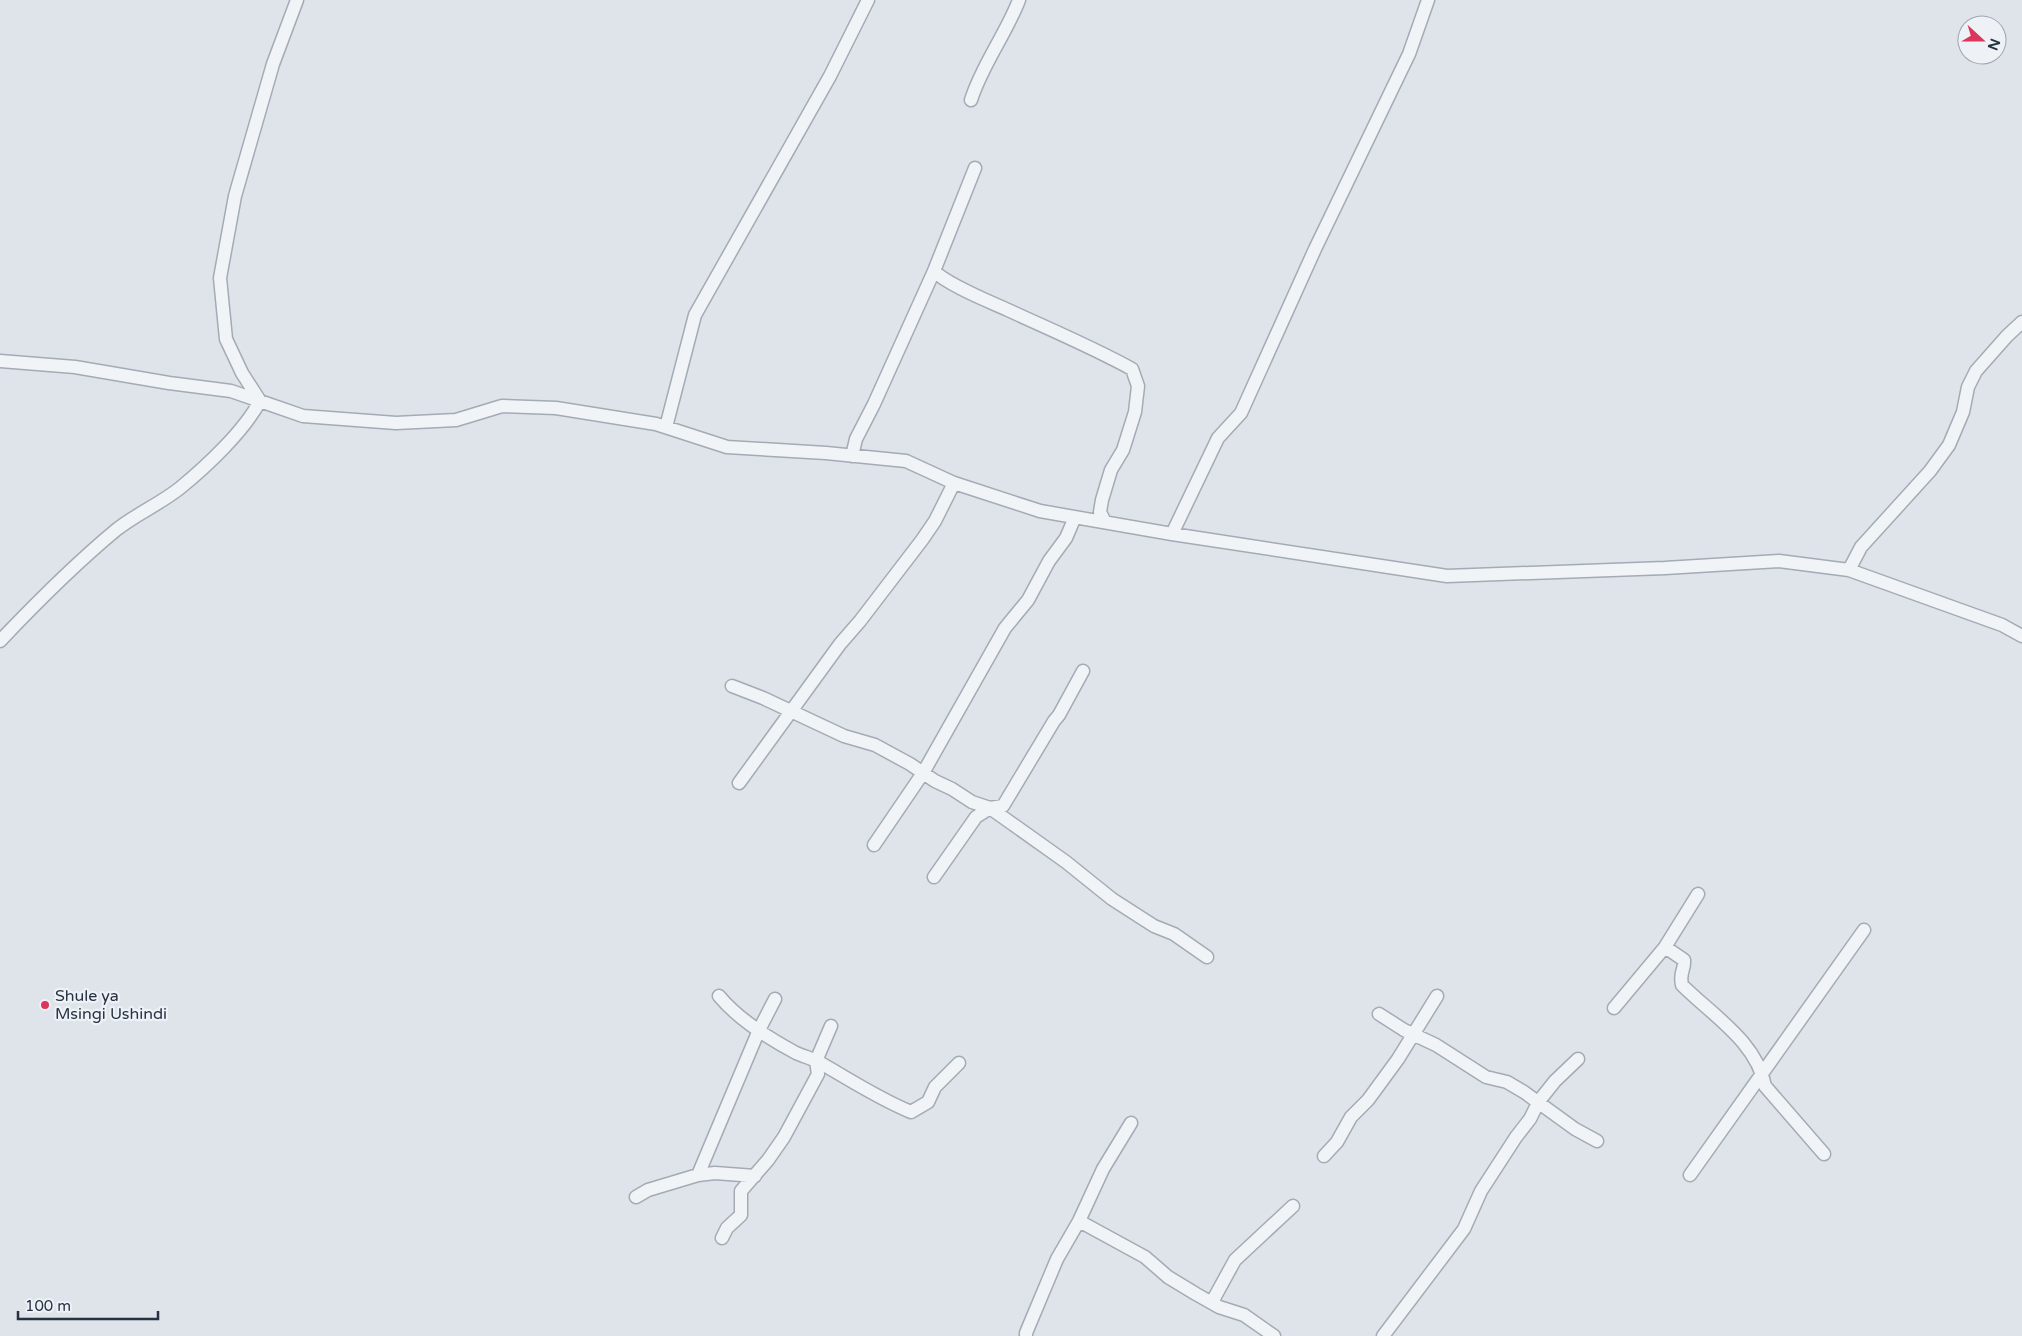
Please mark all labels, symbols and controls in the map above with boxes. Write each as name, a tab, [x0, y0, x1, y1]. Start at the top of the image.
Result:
north arrow	[1957, 15, 2007, 65]
text: N	[1984, 36, 2004, 53]
place label: Shule ya Msingi Ushindi	[55, 986, 167, 1024]
marker: Shule ya Msingi Ushindi	[39, 999, 51, 1011]
scale bar	[18, 1288, 158, 1320]
text: 100 m	[25, 1297, 71, 1315]

